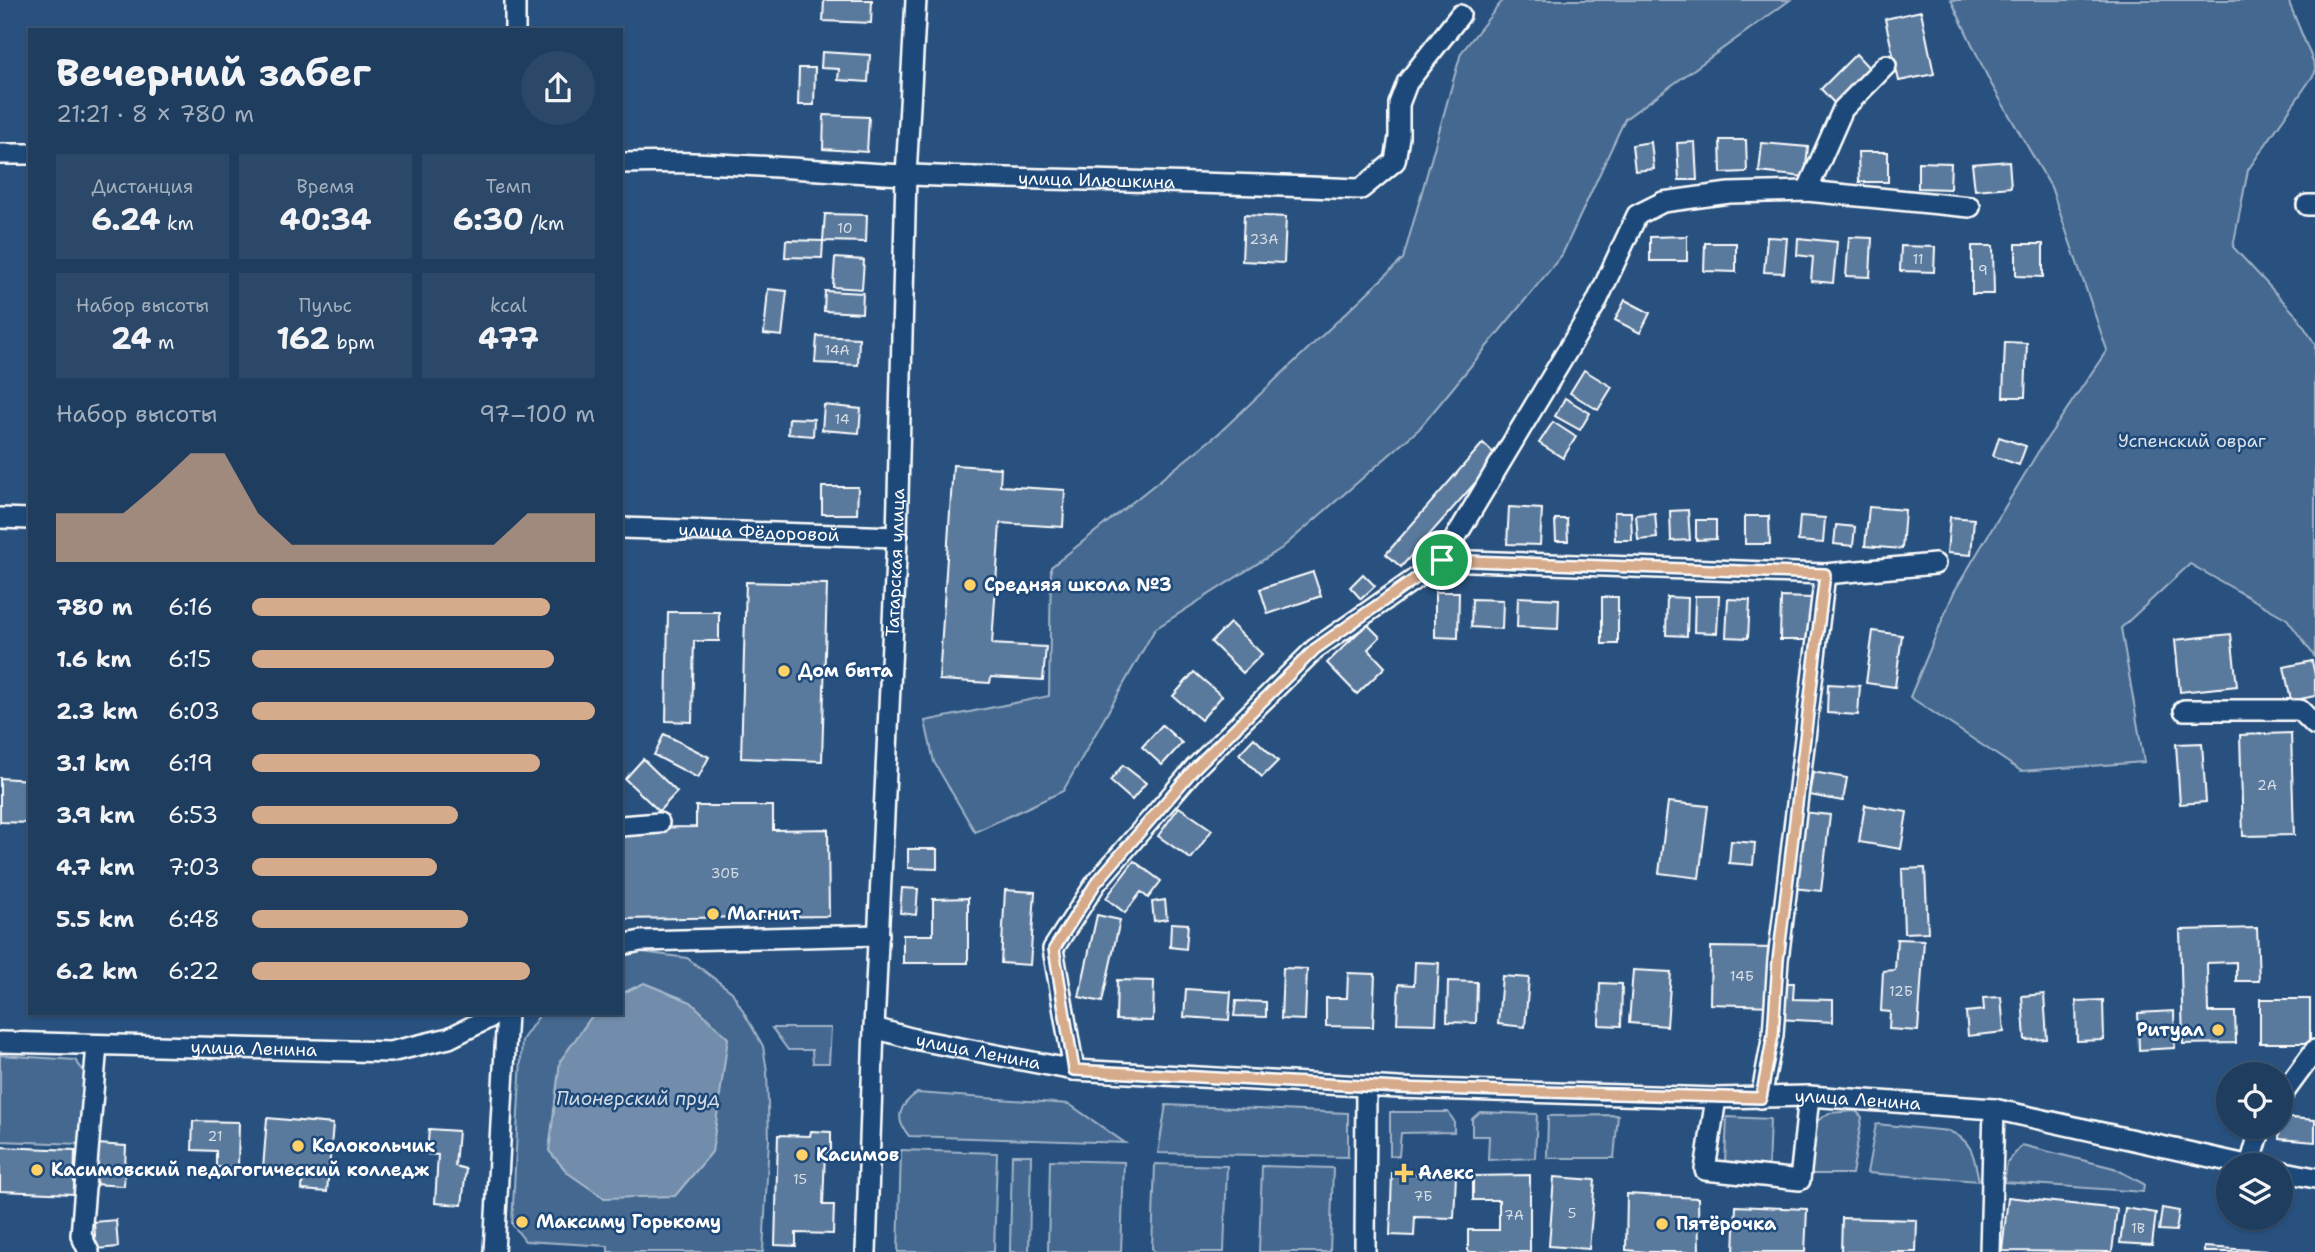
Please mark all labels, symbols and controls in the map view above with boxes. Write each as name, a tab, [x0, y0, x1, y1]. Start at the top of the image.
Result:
text: Вечерний забег	[56, 47, 371, 98]
button: share	[521, 51, 595, 125]
text: 21:21 · 8 × 780 m	[56, 99, 254, 129]
street label: улица Илюшкина	[1018, 166, 1175, 194]
text: Дистанция	[92, 174, 193, 199]
text: Время	[297, 174, 354, 199]
text: Темп	[486, 174, 531, 199]
text: 6.24	[91, 199, 160, 240]
text: 40:34	[279, 199, 372, 240]
text: 6:30	[453, 199, 524, 240]
text: km	[160, 211, 194, 236]
text: /km	[524, 211, 564, 236]
house number: 10	[837, 219, 853, 237]
house number: 23А	[1249, 230, 1279, 248]
house number: 11	[1912, 250, 1924, 268]
house number: 9	[1978, 261, 1988, 279]
text: Набор высоты	[76, 293, 209, 318]
text: Пульс	[299, 293, 352, 318]
text: kcal	[490, 293, 527, 318]
text: 24	[111, 318, 151, 359]
text: 162	[276, 318, 330, 359]
text: 477	[478, 318, 539, 359]
text: m	[151, 330, 174, 355]
text: bpm	[330, 330, 375, 355]
house number: 14А	[824, 341, 850, 359]
text: Набор высоты	[56, 399, 217, 429]
text: 97–100 m	[479, 399, 595, 429]
house number: 14	[834, 410, 850, 428]
park label: Успенский овраг	[2118, 429, 2266, 453]
street label: Татарская улица	[880, 488, 910, 638]
street label: улица Фёдоровой	[678, 518, 840, 547]
pin	[1412, 530, 1472, 590]
icon: arrive	[1423, 541, 1461, 579]
place label: Средняя школа №3	[984, 573, 1172, 597]
marker: Средняя школа №3	[962, 577, 978, 593]
text: 780 m	[56, 592, 133, 622]
text: 6:16	[168, 592, 213, 622]
text: 1.6 km	[56, 644, 131, 674]
text: 6:15	[168, 644, 211, 674]
place label: Дом быта	[798, 659, 894, 683]
marker: Дом быта	[776, 663, 792, 679]
text: 2.3 km	[56, 696, 138, 726]
text: 6:03	[168, 696, 220, 726]
text: 3.1 km	[56, 748, 130, 778]
text: 6:19	[168, 748, 213, 778]
house number: 2А	[2257, 776, 2277, 794]
text: 3.9 km	[56, 800, 135, 830]
text: 6:53	[168, 800, 218, 830]
text: 4.7 km	[56, 852, 135, 882]
text: 7:03	[168, 852, 220, 882]
house number: 30Б	[711, 864, 739, 882]
place label: Магнит	[727, 902, 801, 926]
text: 5.5 km	[56, 904, 134, 934]
text: 6:48	[168, 904, 220, 934]
marker: Магнит	[705, 906, 721, 922]
text: 6.2 km	[56, 956, 138, 986]
text: 6:22	[168, 956, 219, 986]
house number: 14Б	[1730, 967, 1754, 985]
house number: 12Б	[1889, 982, 1913, 1000]
place label: Ритуал	[2136, 1018, 2204, 1042]
marker: Ритуал	[2210, 1022, 2226, 1038]
street label: улица Ленина	[914, 1028, 1043, 1075]
street label: улица Ленина	[190, 1035, 317, 1062]
map controls	[2216, 1062, 2293, 1230]
button: locate	[2216, 1062, 2293, 1139]
street label: улица Ленина	[1794, 1084, 1922, 1116]
water label: Пионерский пруд	[556, 1086, 720, 1111]
house number: 21	[208, 1127, 222, 1145]
place label: Колокольчик	[312, 1134, 435, 1158]
marker: Колокольчик	[290, 1138, 306, 1154]
place label: Касимов	[816, 1143, 899, 1167]
marker: Касимов	[794, 1147, 810, 1163]
button: layers	[2216, 1153, 2293, 1230]
place label: Касимовский педагогический колледж	[51, 1158, 430, 1182]
place label: Алекс	[1418, 1161, 1474, 1185]
marker: Касимовский педагогический колледж	[29, 1162, 45, 1178]
marker: Алекс	[1396, 1165, 1412, 1181]
house number: 15	[793, 1170, 807, 1188]
house number: 7Б	[1413, 1187, 1433, 1205]
house number: 5	[1568, 1204, 1576, 1222]
house number: 7А	[1504, 1206, 1524, 1224]
place label: Максиму Горькому	[536, 1210, 721, 1234]
place label: Пятёрочка	[1676, 1212, 1777, 1236]
marker: Максиму Горькому	[514, 1214, 530, 1230]
marker: Пятёрочка	[1654, 1216, 1670, 1232]
house number: 1В	[2131, 1219, 2145, 1237]

